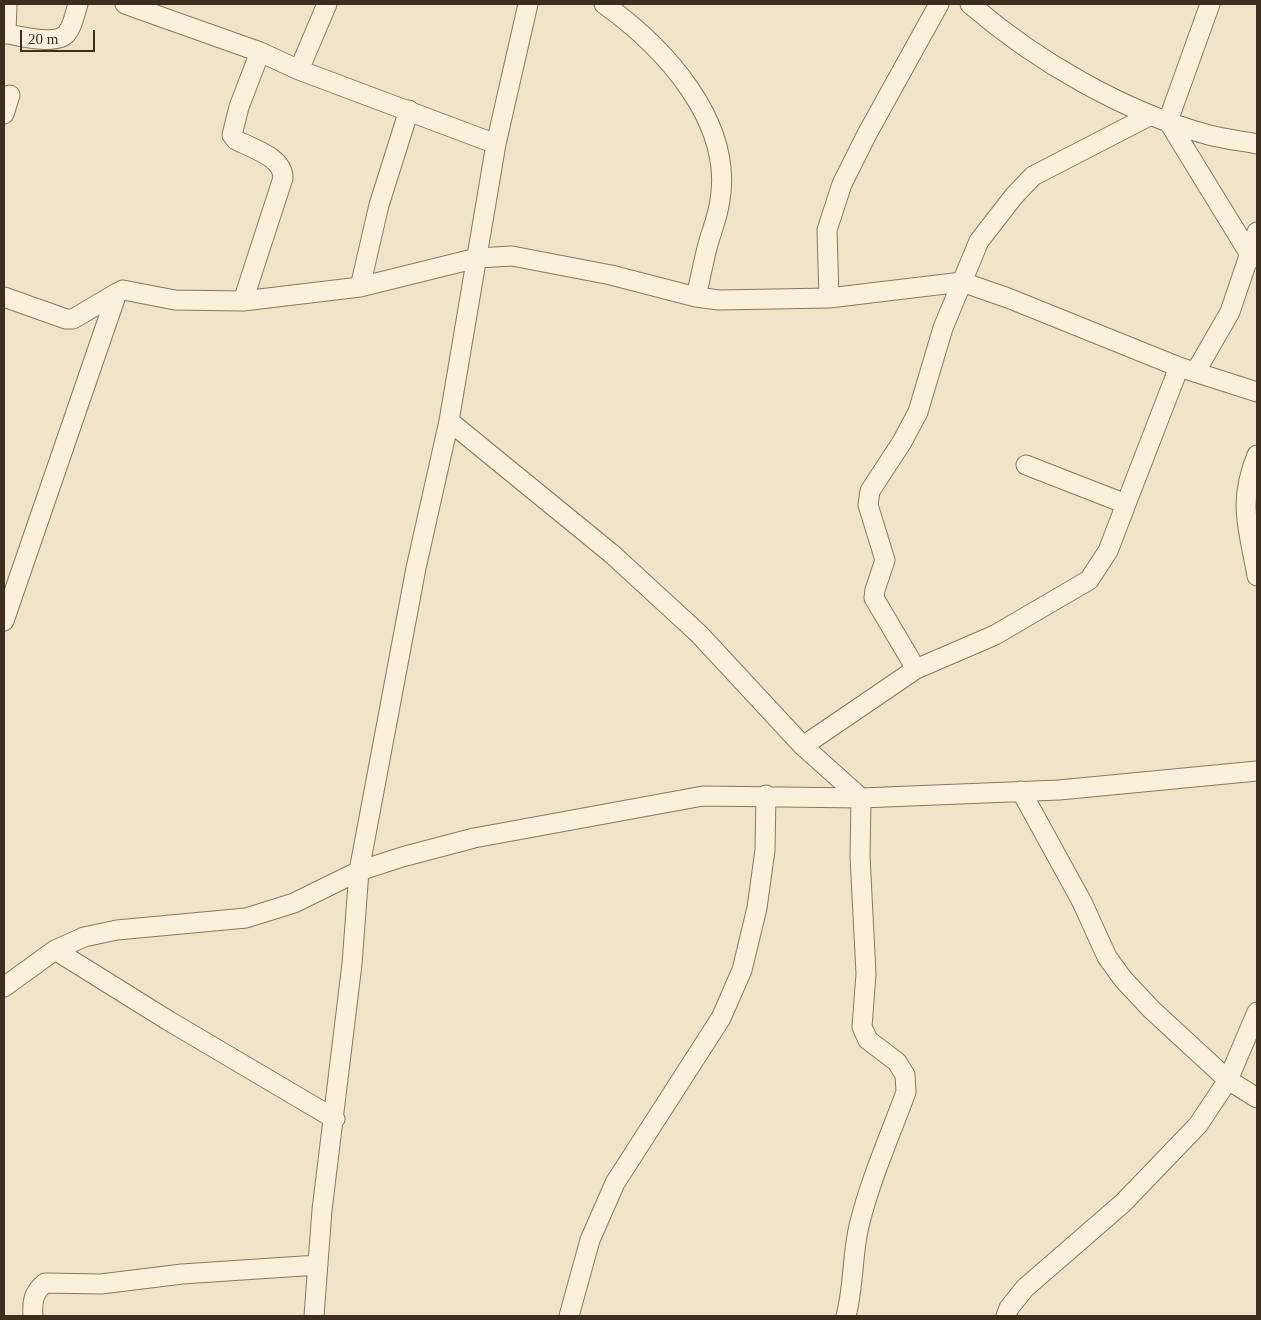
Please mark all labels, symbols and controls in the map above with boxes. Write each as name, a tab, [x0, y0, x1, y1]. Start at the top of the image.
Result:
scale bar	[22, 20, 98, 52]
text: 20 m	[28, 31, 58, 47]

